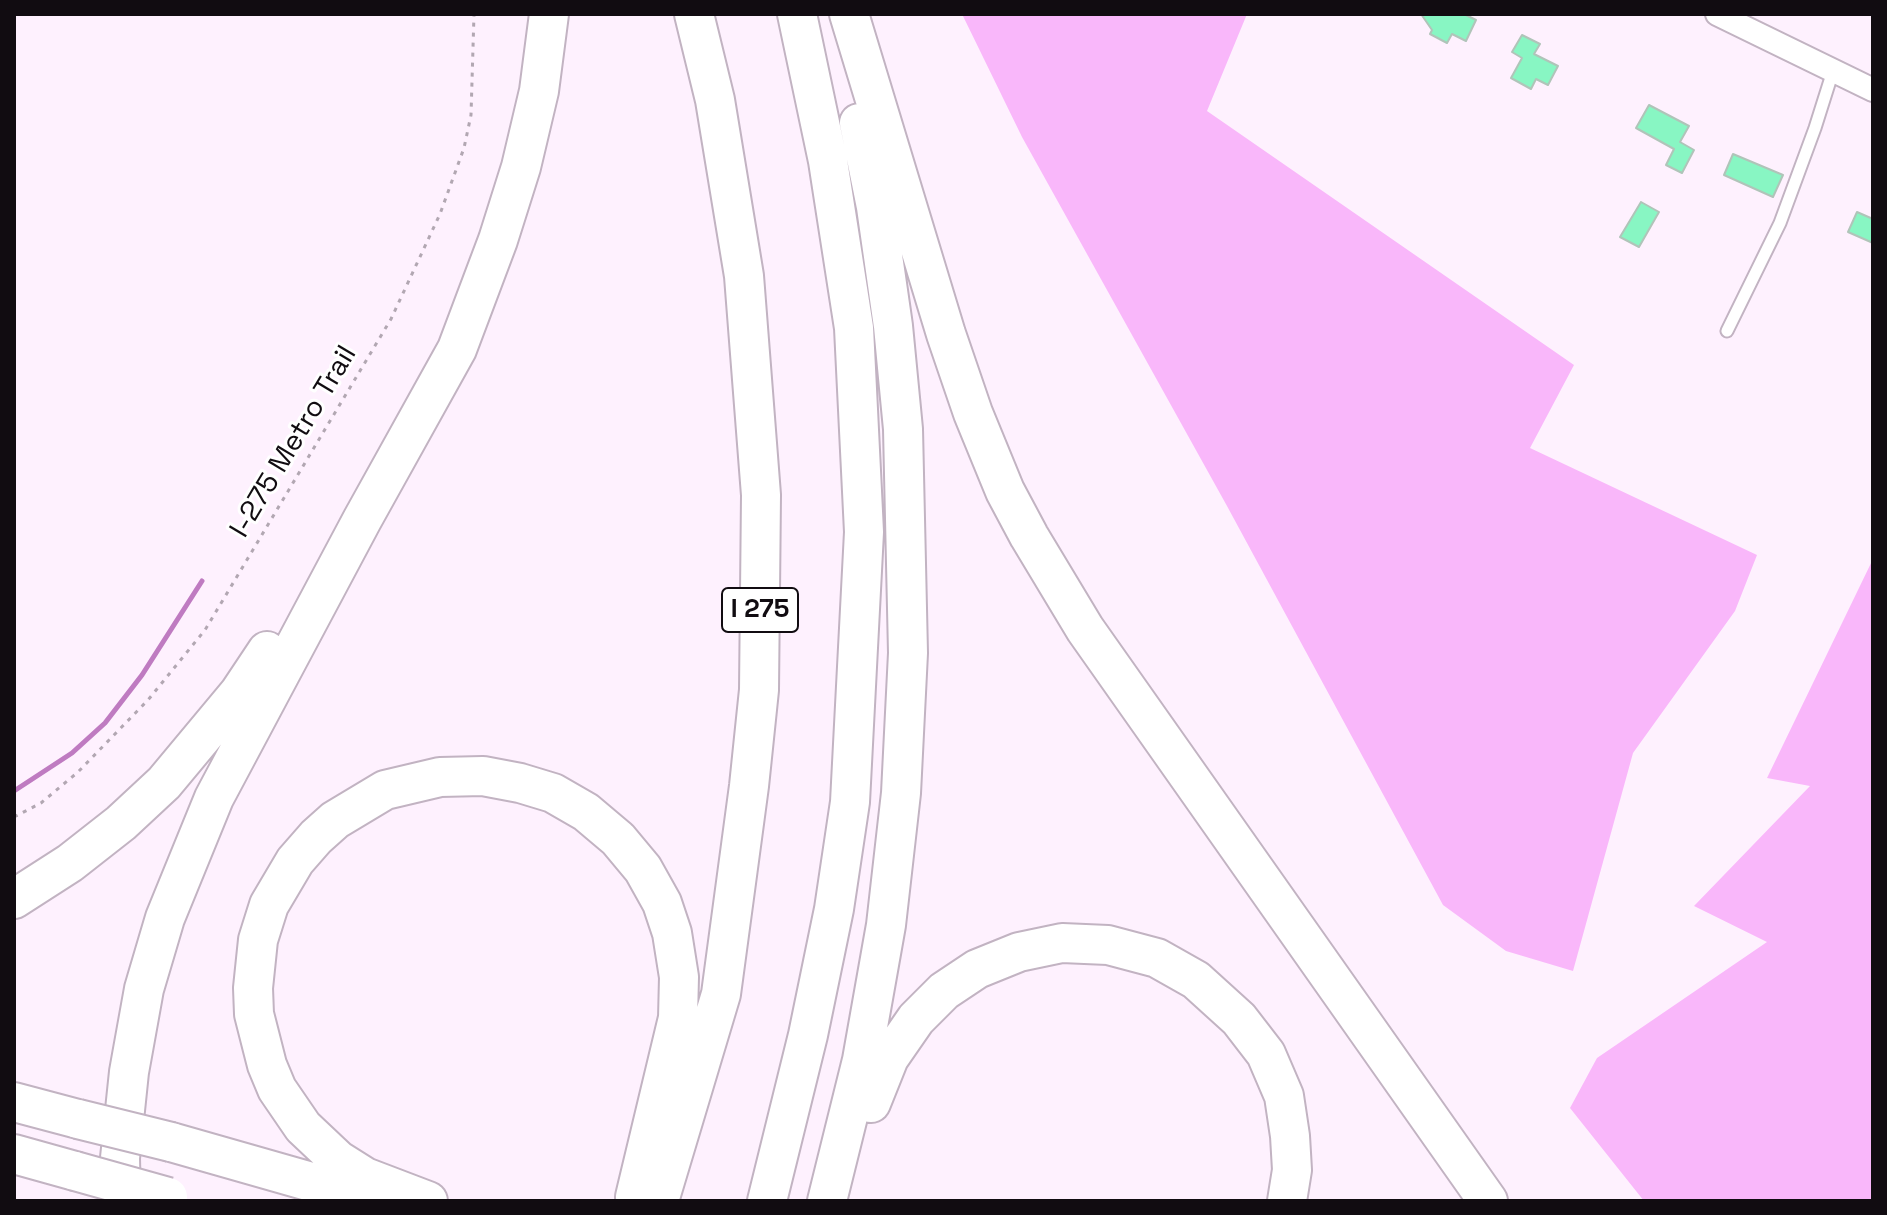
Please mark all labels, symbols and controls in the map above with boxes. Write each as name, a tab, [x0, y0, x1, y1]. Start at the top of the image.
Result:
street label: I-275 Metro Trail	[223, 340, 365, 544]
road number: I 275	[722, 588, 798, 632]

